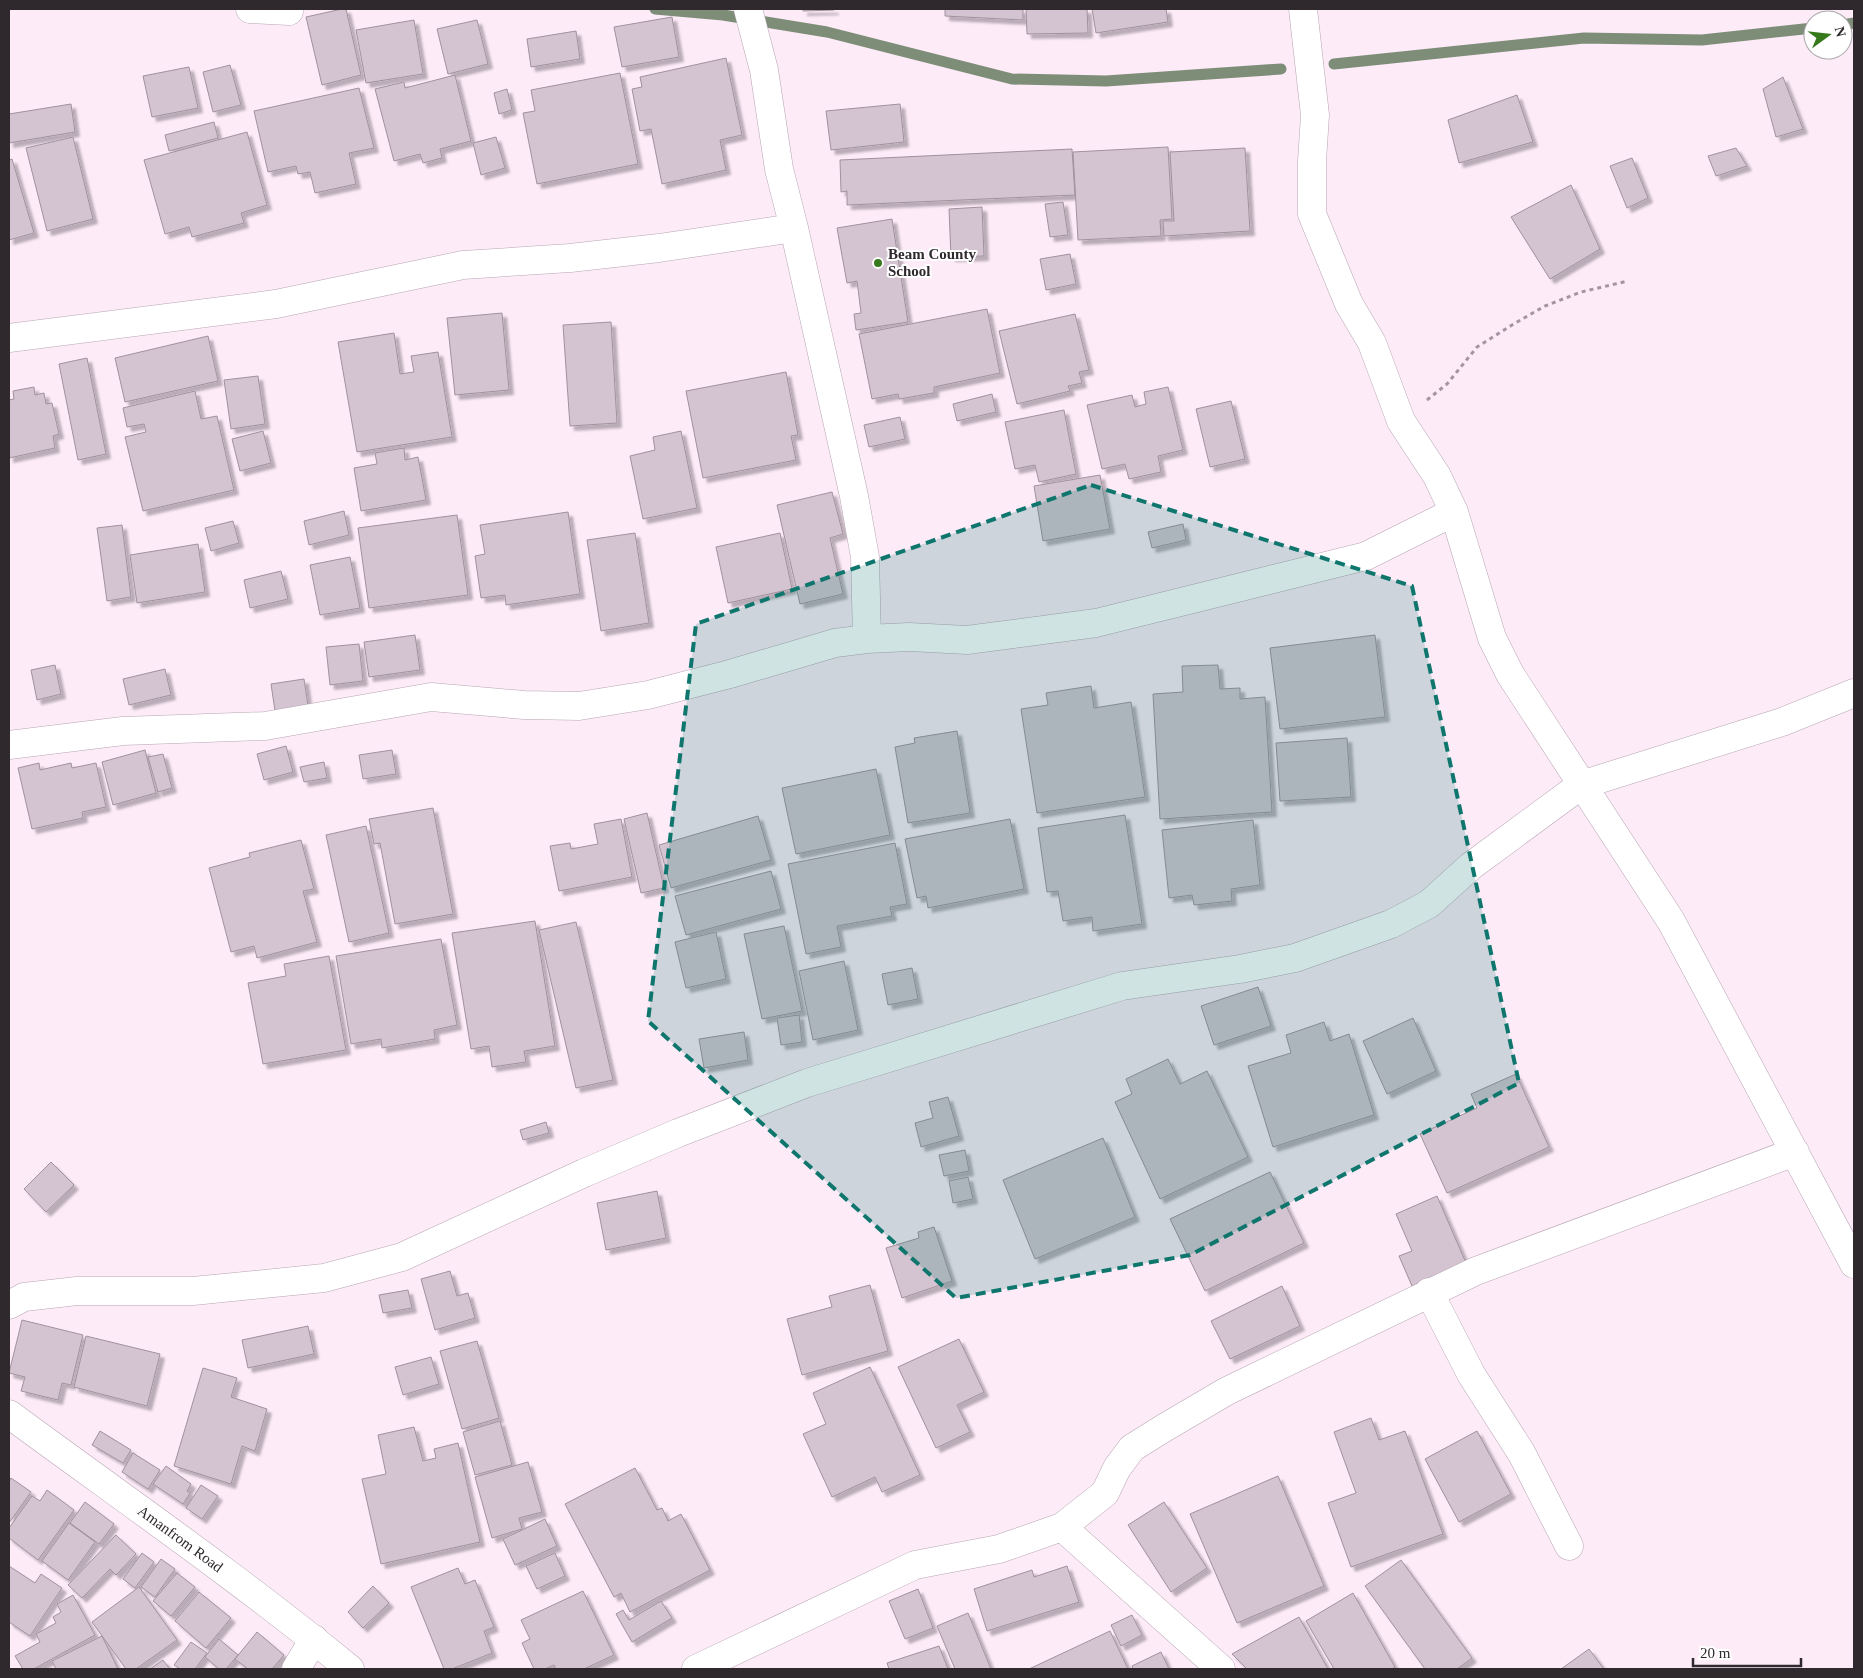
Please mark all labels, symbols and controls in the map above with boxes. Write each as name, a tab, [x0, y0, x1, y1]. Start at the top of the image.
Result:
north arrow	[1803, 10, 1853, 60]
text: N	[1832, 25, 1849, 39]
place label: Beam County School	[888, 246, 976, 279]
marker: Beam County School	[872, 257, 884, 269]
street label: Amanfrom Road	[135, 1502, 226, 1576]
scale bar	[1693, 1636, 1800, 1668]
text: 20 m	[1700, 1645, 1731, 1661]

